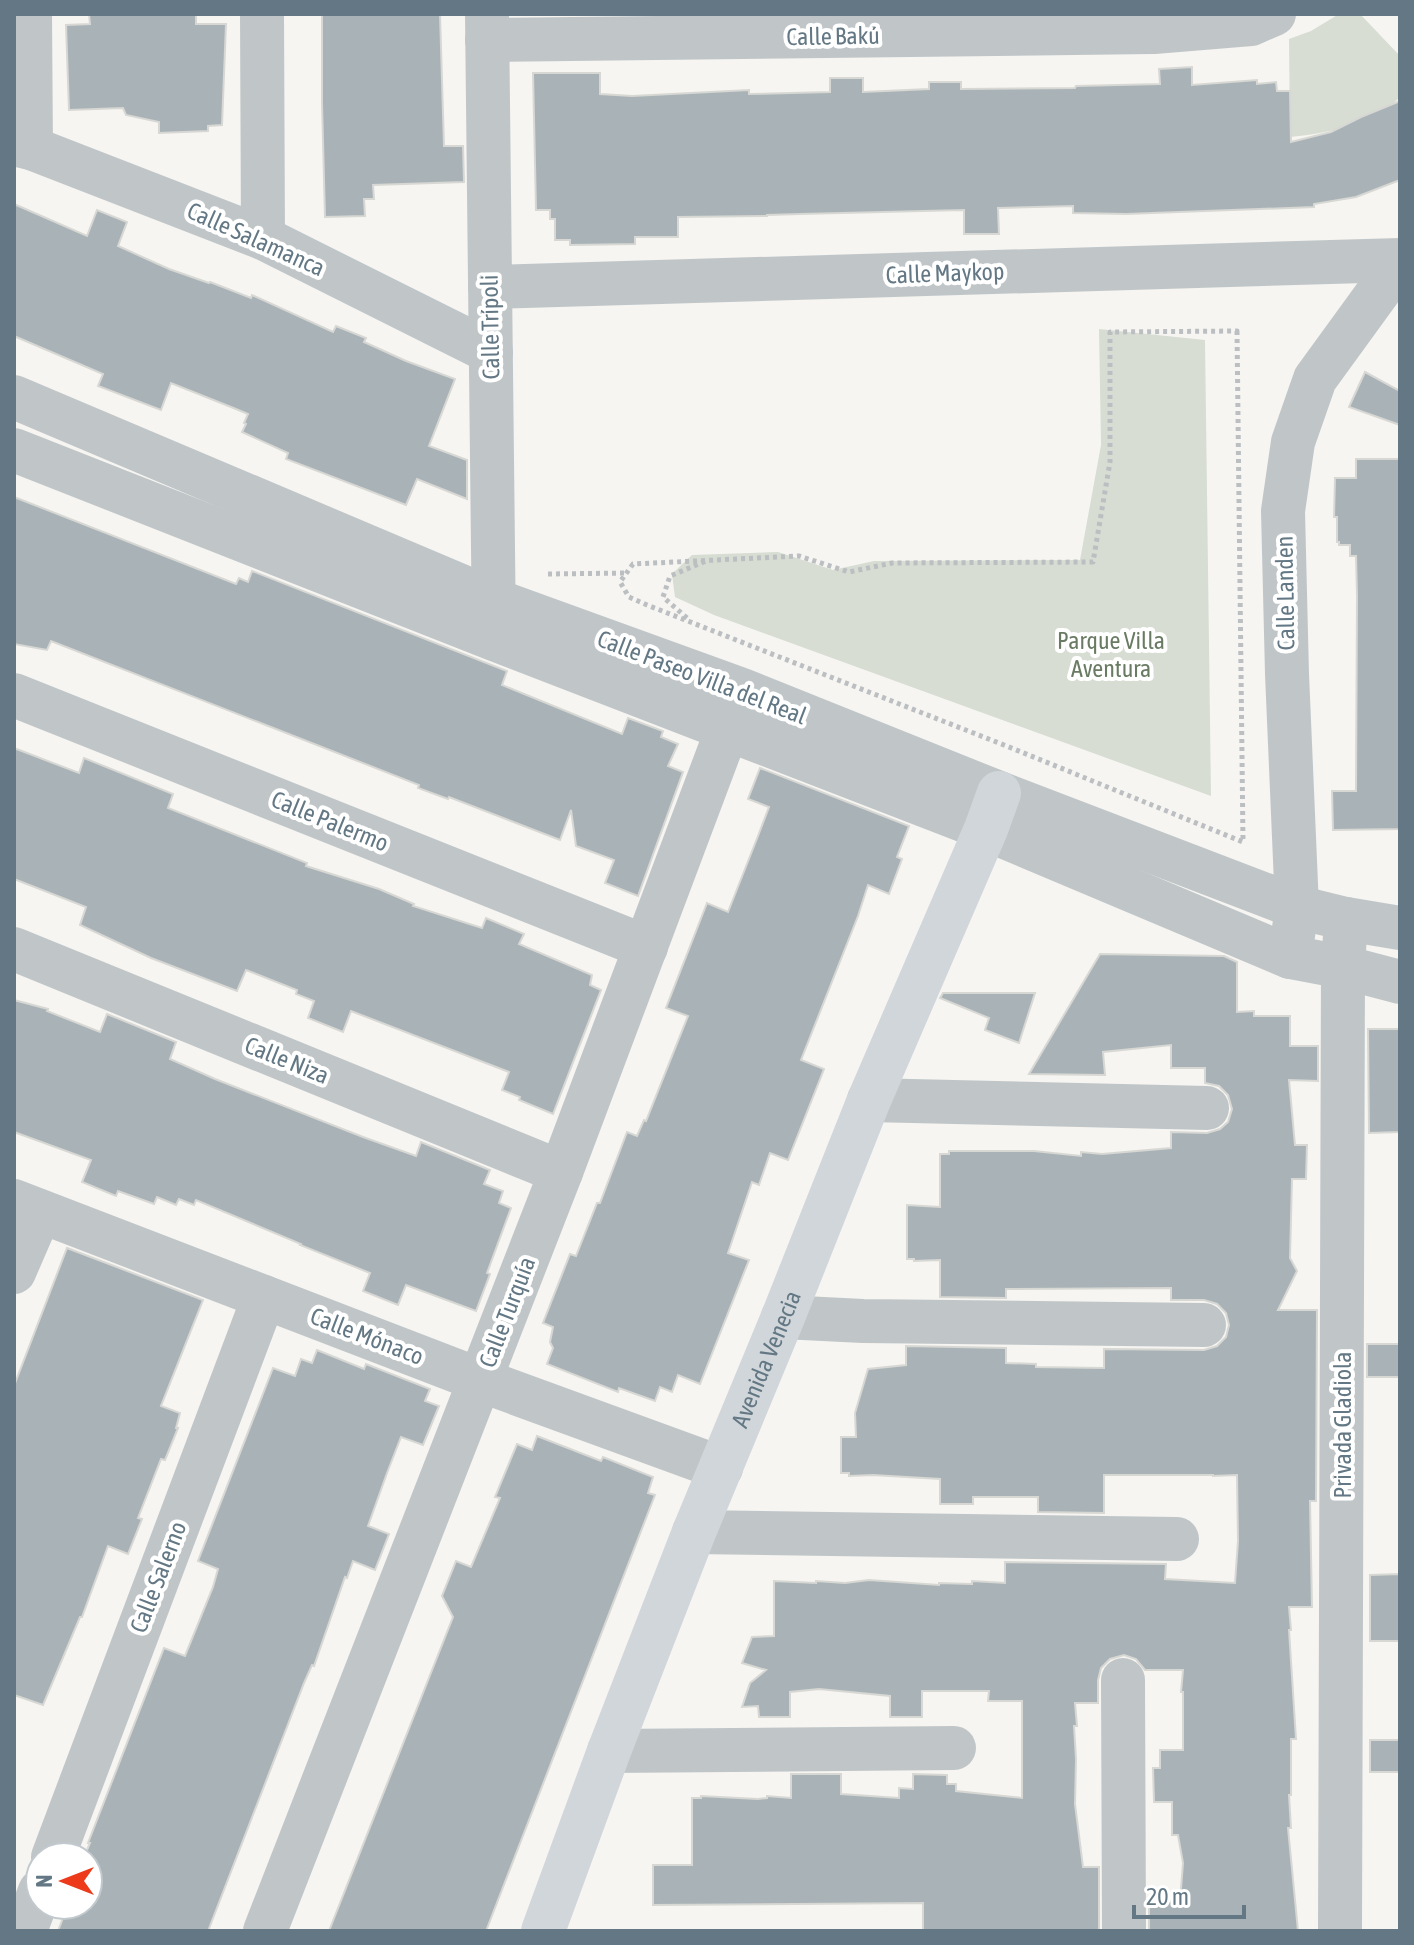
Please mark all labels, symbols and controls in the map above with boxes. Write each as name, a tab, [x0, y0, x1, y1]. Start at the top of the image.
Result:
street label: Calle Bakú	[786, 22, 880, 50]
street label: Calle Salamanca	[183, 197, 329, 281]
street label: Calle Maykop	[885, 257, 1005, 289]
street label: Calle Trípoli	[476, 274, 504, 380]
street label: Calle Landen	[1271, 535, 1299, 651]
street label: Calle Paseo Villa del Real	[594, 625, 811, 730]
park label: Parque Villa Aventura	[1057, 627, 1165, 682]
street label: Calle Palermo	[268, 785, 392, 857]
street label: Calle Niza	[241, 1031, 333, 1089]
street label: Calle Turquía	[474, 1253, 540, 1371]
street label: Avenida Venecia	[725, 1287, 806, 1431]
street label: Calle Mónaco	[307, 1302, 427, 1370]
street label: Privada Gladiola	[1329, 1352, 1356, 1498]
street label: Calle Salerno	[124, 1518, 192, 1636]
north arrow	[24, 1841, 104, 1921]
scale bar	[1134, 1869, 1244, 1919]
text: N	[31, 1875, 57, 1887]
text: 20 m	[1146, 1883, 1189, 1910]

